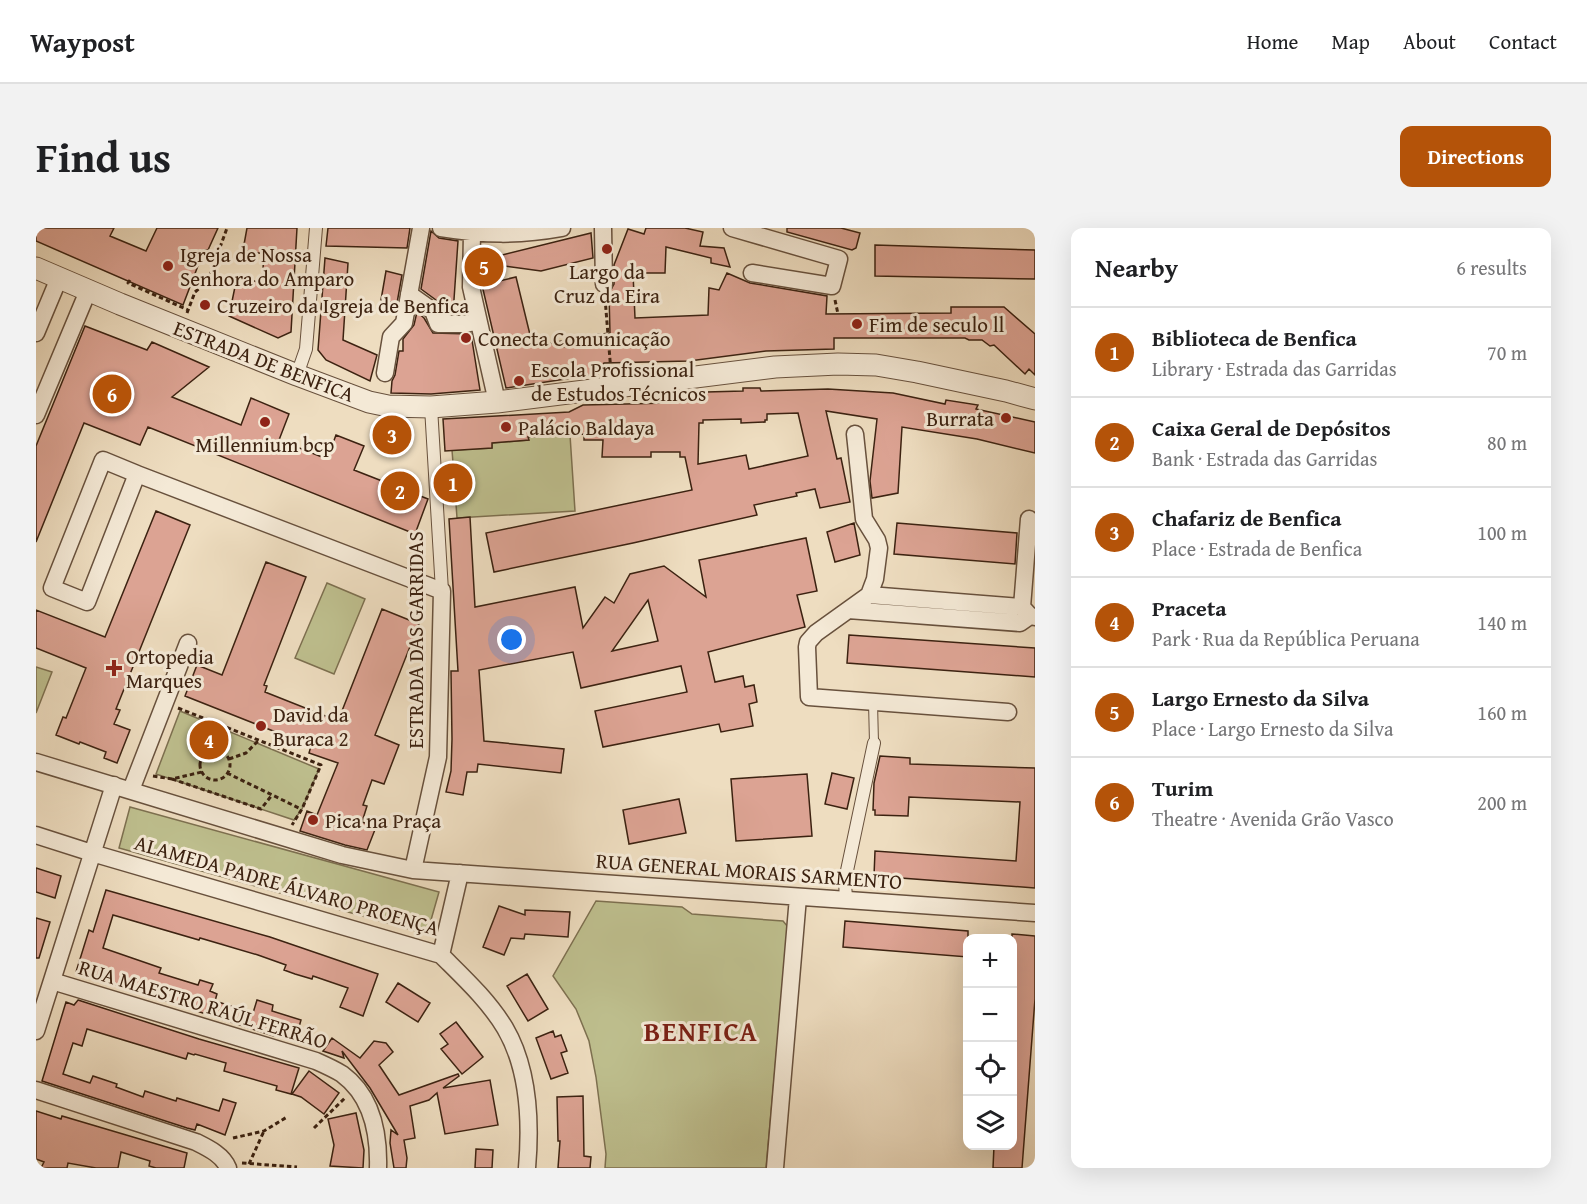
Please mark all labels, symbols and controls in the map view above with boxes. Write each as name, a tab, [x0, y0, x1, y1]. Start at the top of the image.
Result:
text: Waypost	[30, 21, 135, 62]
text: Home	[1247, 26, 1298, 57]
text: Map	[1331, 26, 1370, 57]
text: About	[1403, 26, 1456, 57]
text: Contact	[1489, 26, 1557, 57]
text: Find us	[36, 126, 171, 187]
button: Directions	[1400, 126, 1551, 187]
place label: Igreja de Nossa Senhora do Amparo	[180, 239, 354, 294]
marker: Largo da Cruz da Eira	[600, 242, 614, 256]
pin: 5	[464, 244, 504, 290]
text: Nearby	[1095, 248, 1178, 287]
text: 6 results	[1456, 253, 1527, 282]
place label: Largo da Cruz da Eira	[554, 256, 660, 311]
marker: Igreja de Nossa Senhora do Amparo	[161, 259, 175, 273]
place label: Cruzeiro da Igreja de Benfica	[217, 290, 469, 321]
marker: Cruzeiro da Igreja de Benfica	[198, 298, 212, 312]
place label: Fim de seculo ll	[869, 309, 1005, 340]
street label: ESTRADA DE BENFICA	[169, 312, 359, 410]
marker: Fim de seculo ll	[850, 317, 864, 331]
text: Biblioteca de Benfica	[1152, 322, 1357, 354]
place label: Conecta Comunicação	[478, 323, 671, 354]
marker: Conecta Comunicação	[459, 331, 473, 345]
text: 1	[1109, 338, 1120, 367]
text: 70 m	[1487, 338, 1527, 367]
place label: Escola Profissional de Estudos Técnicos	[531, 354, 706, 409]
text: Library · Estrada das Garridas	[1152, 354, 1397, 383]
pin: 6	[92, 372, 132, 416]
marker: Escola Profissional de Estudos Técnicos	[512, 374, 526, 388]
place label: Burrata	[926, 403, 994, 434]
marker: Burrata	[999, 411, 1013, 425]
pin: 3	[372, 412, 412, 458]
place label: Palácio Baldaya	[518, 412, 655, 443]
text: Caixa Geral de Depósitos	[1152, 412, 1391, 444]
marker: Millennium bcp	[258, 415, 272, 429]
marker: Palácio Baldaya	[499, 420, 513, 434]
text: 2	[1109, 428, 1120, 457]
text: 80 m	[1487, 428, 1527, 457]
place label: Millennium bcp	[196, 429, 334, 460]
text: Bank · Estrada das Garridas	[1152, 444, 1377, 473]
pin: 1	[434, 460, 472, 506]
pin: 2	[380, 468, 420, 514]
text: Chafariz de Benfica	[1152, 502, 1342, 534]
text: 3	[1109, 518, 1120, 547]
text: 100 m	[1477, 518, 1527, 547]
street label: ESTRADA DAS GARRIDAS	[400, 531, 431, 749]
text: Place · Estrada de Benfica	[1152, 534, 1362, 563]
text: Praceta	[1152, 592, 1227, 624]
text: 4	[1109, 608, 1120, 637]
text: 140 m	[1477, 608, 1527, 637]
text: Park · Rua da República Peruana	[1152, 624, 1420, 653]
your location	[497, 625, 526, 654]
place label: Ortopedia Marques	[126, 641, 214, 696]
marker: Ortopedia Marques	[107, 661, 121, 675]
text: Largo Ernesto da Silva	[1152, 682, 1369, 714]
text: 5	[1109, 698, 1120, 727]
text: 160 m	[1477, 698, 1527, 727]
place label: David da Buraca 2	[273, 699, 349, 754]
text: Place · Largo Ernesto da Silva	[1152, 714, 1393, 743]
pin: 4	[190, 718, 228, 762]
marker: David da Buraca 2	[254, 719, 268, 733]
text: Turim	[1152, 772, 1213, 804]
text: 6	[1109, 788, 1120, 817]
text: 200 m	[1477, 788, 1527, 817]
text: Theatre · Avenida Grão Vasco	[1152, 804, 1394, 833]
place label: Pica na Praça	[325, 805, 441, 836]
marker: Pica na Praça	[306, 813, 320, 827]
street label: ALAMEDA PADRE ÁLVARO PROENÇA	[131, 827, 443, 943]
street label: RUA GENERAL MORAIS SARMENTO	[595, 845, 903, 897]
map controls	[963, 934, 1017, 1150]
button: +	[963, 934, 1017, 988]
street label: RUA MAESTRO RAÚL FERRÃO	[75, 951, 331, 1057]
button: −	[963, 988, 1017, 1042]
district label: BENFICA	[644, 1011, 758, 1051]
button: locate	[963, 1042, 1017, 1096]
button: layers	[963, 1096, 1017, 1150]

